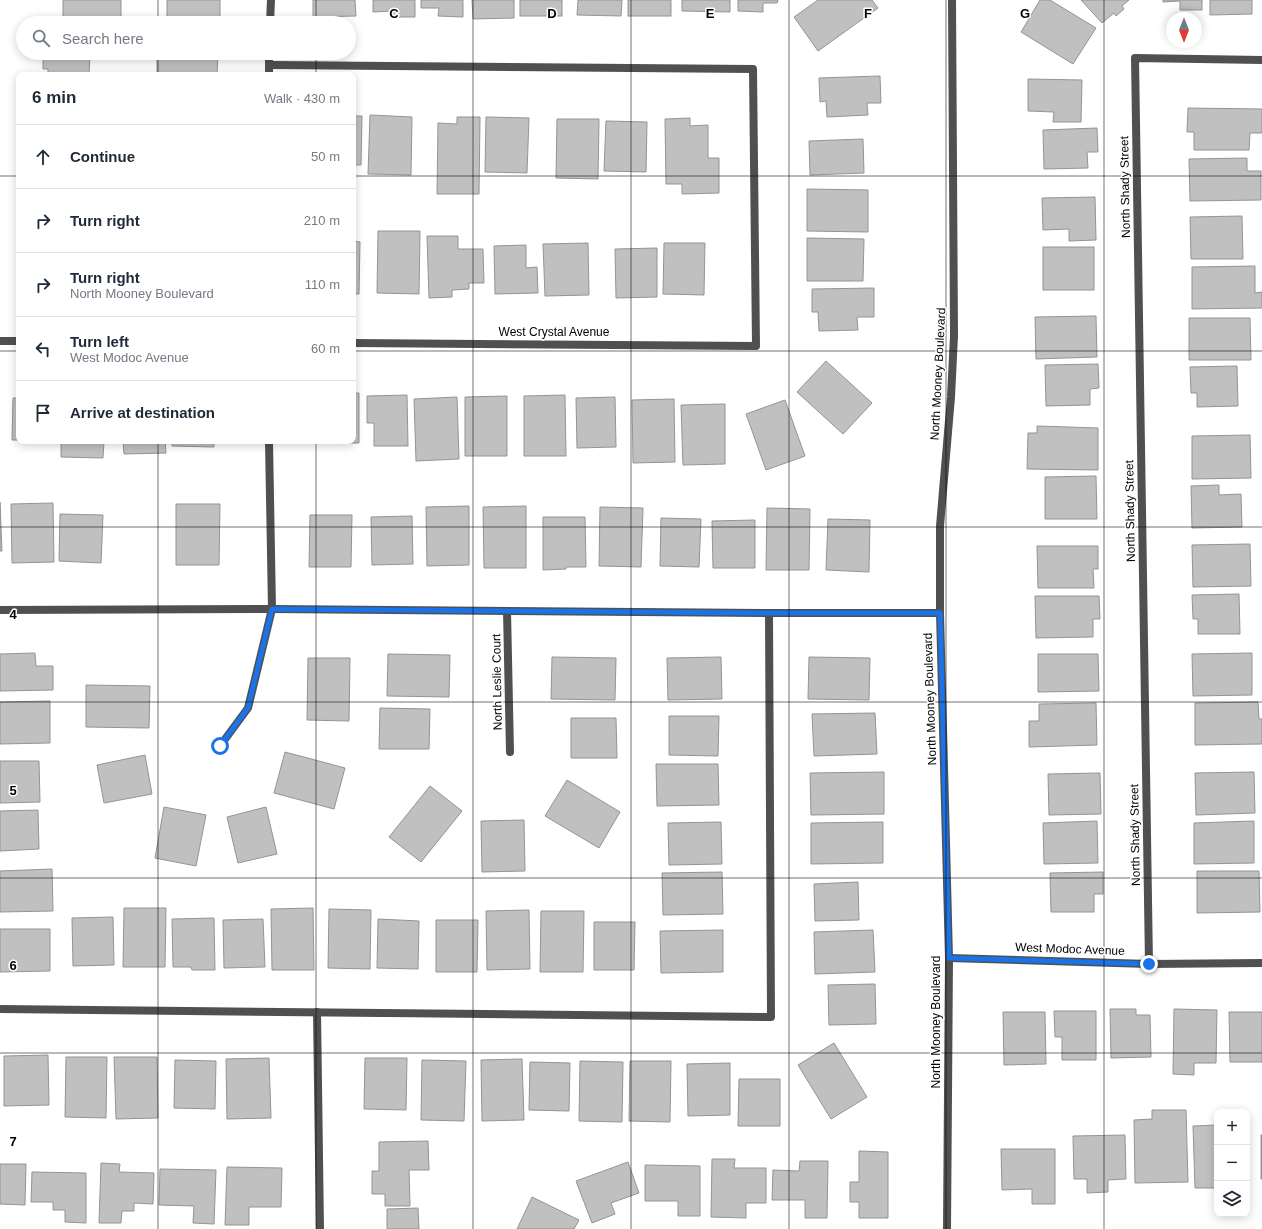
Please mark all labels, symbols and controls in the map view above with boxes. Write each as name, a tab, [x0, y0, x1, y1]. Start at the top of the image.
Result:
text: C	[389, 6, 399, 21]
text: D	[547, 6, 557, 21]
text: E	[706, 6, 715, 21]
text: F	[864, 6, 872, 21]
text: G	[1020, 6, 1030, 21]
north arrow	[1166, 12, 1202, 48]
search box	[16, 16, 356, 60]
icon: search	[30, 27, 52, 49]
text: Search here	[62, 30, 144, 47]
text: 6 min	[32, 88, 76, 107]
text: Walk · 430 m	[264, 91, 340, 106]
street label: North Shady Street	[1117, 135, 1133, 238]
icon: ahead	[32, 146, 54, 168]
text: Continue	[70, 148, 135, 165]
text: 50 m	[311, 149, 340, 164]
icon: right	[32, 210, 54, 232]
text: Turn right	[70, 212, 140, 229]
text: 210 m	[304, 213, 340, 228]
text: Turn right	[70, 269, 140, 286]
icon: right	[32, 274, 54, 296]
text: 110 m	[305, 277, 340, 292]
text: North Mooney Boulevard	[70, 286, 214, 301]
street label: North Mooney Boulevard	[928, 307, 948, 441]
street label: West Crystal Avenue	[499, 325, 610, 339]
text: Turn left	[70, 333, 129, 350]
icon: left	[32, 338, 54, 360]
text: 60 m	[311, 341, 340, 356]
text: West Modoc Avenue	[70, 350, 189, 365]
icon: arrive	[32, 402, 54, 424]
text: Arrive at destination	[70, 404, 215, 421]
street label: North Shady Street	[1122, 459, 1138, 562]
text: 4	[9, 607, 17, 622]
street label: North Mooney Boulevard	[921, 632, 939, 766]
street label: North Leslie Court	[489, 633, 505, 730]
route start	[211, 737, 229, 755]
text: 5	[9, 783, 17, 798]
street label: North Shady Street	[1127, 783, 1143, 886]
street label: West Modoc Avenue	[1015, 940, 1125, 958]
route end	[1140, 955, 1158, 973]
street label: North Mooney Boulevard	[929, 956, 943, 1088]
text: 6	[9, 958, 17, 973]
map controls	[1214, 1109, 1250, 1217]
button: +	[1214, 1109, 1250, 1145]
text: 7	[9, 1134, 17, 1149]
button: −	[1214, 1145, 1250, 1181]
button: layers	[1214, 1181, 1250, 1217]

